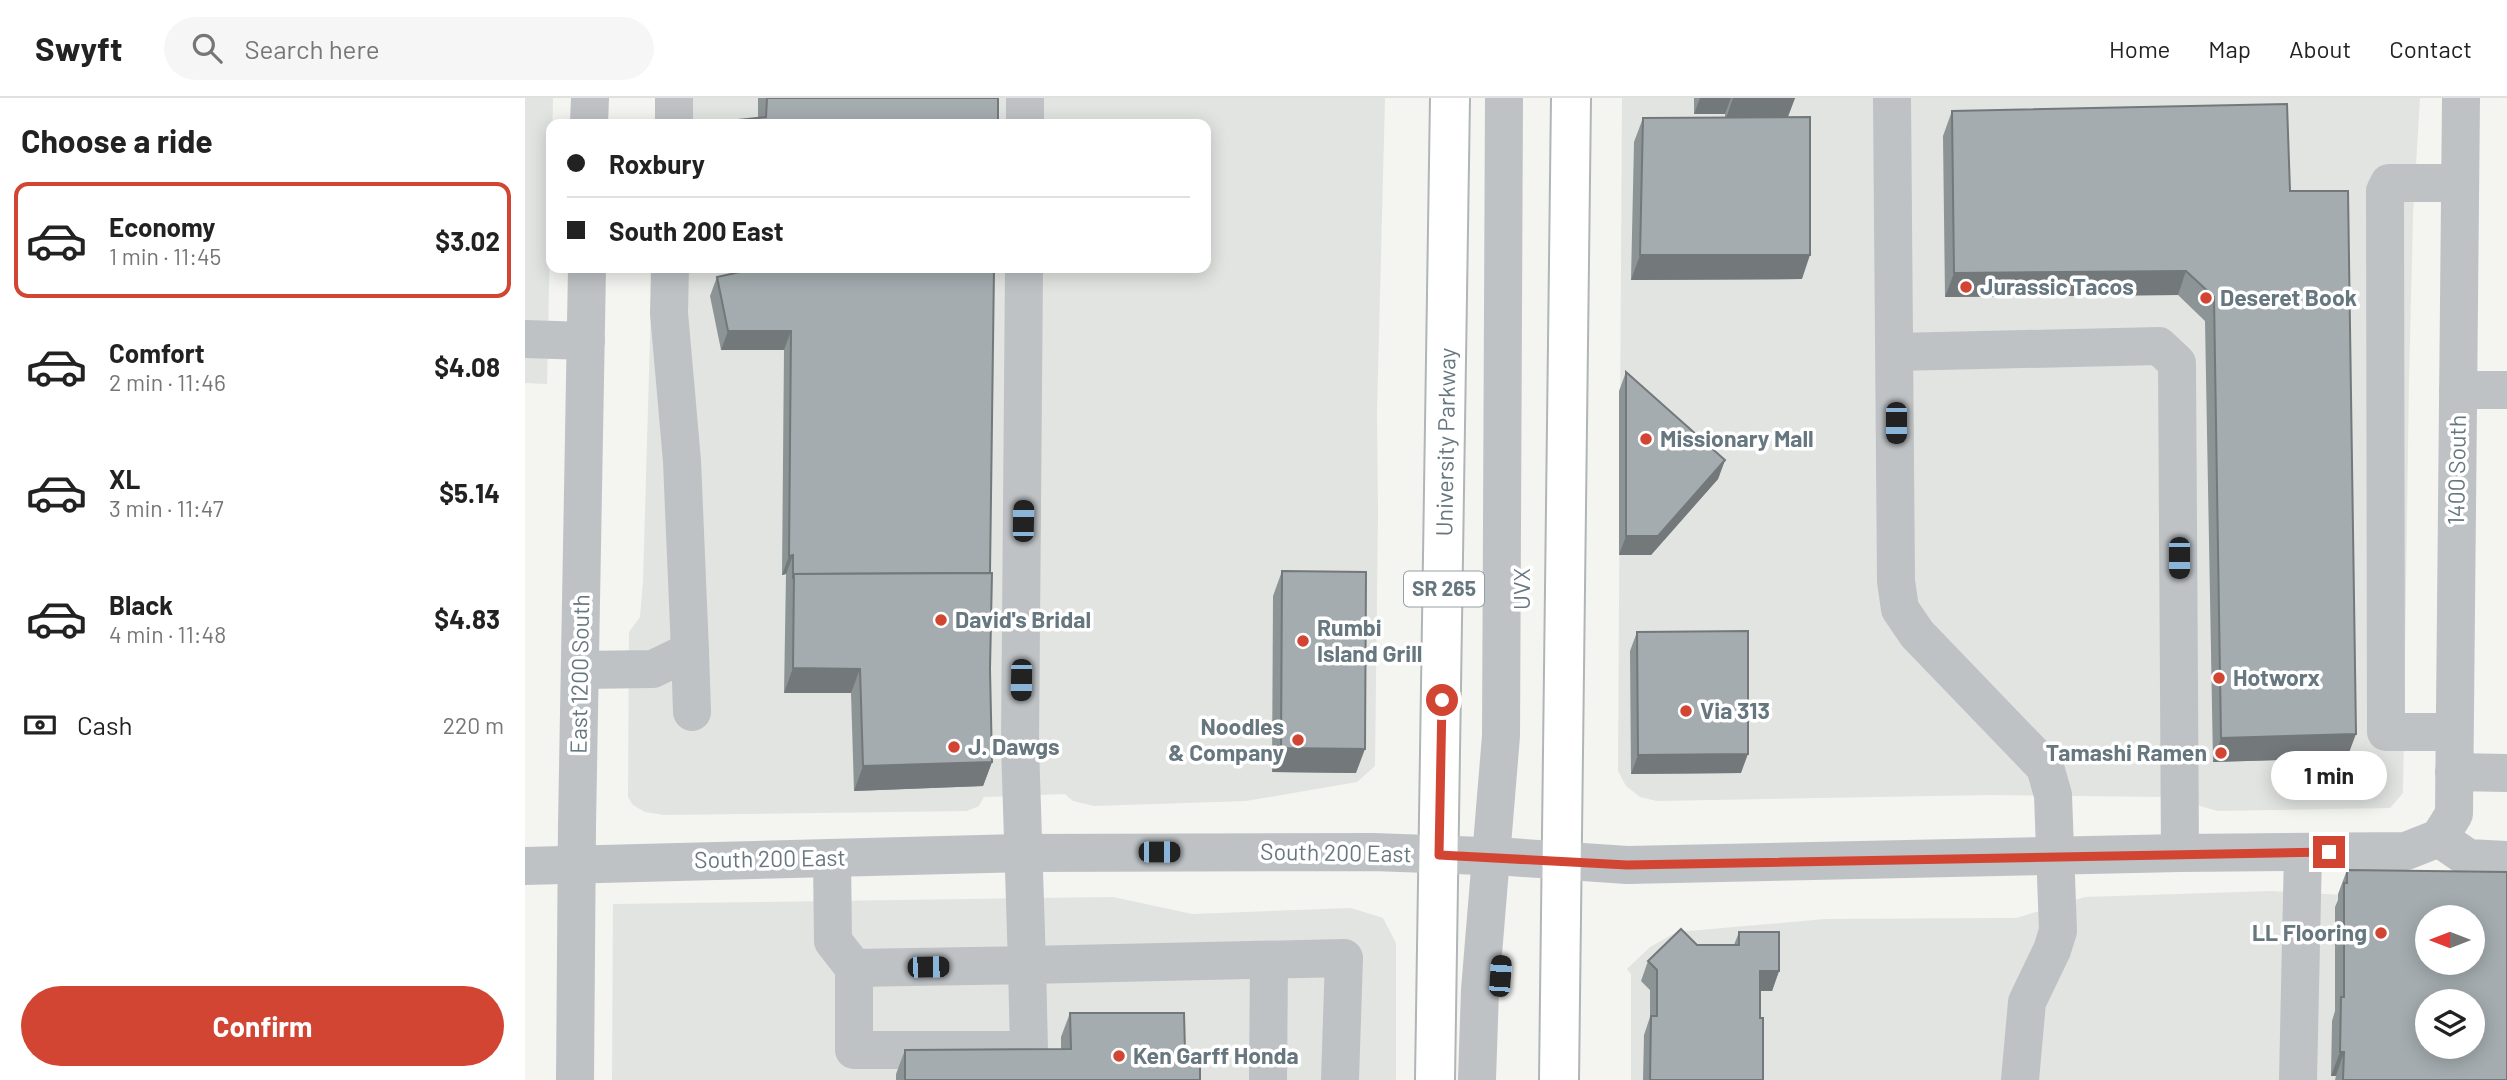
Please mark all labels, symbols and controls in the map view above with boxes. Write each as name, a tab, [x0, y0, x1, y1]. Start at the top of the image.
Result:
search box	[164, 17, 654, 80]
text: Swyft	[35, 28, 122, 68]
icon: search	[188, 29, 226, 67]
text: Search here	[244, 33, 380, 64]
text: Home	[2109, 34, 2170, 63]
text: Map	[2208, 34, 2251, 63]
text: About	[2289, 34, 2351, 63]
text: Contact	[2389, 34, 2472, 63]
text: Choose a ride	[21, 121, 213, 159]
text: Roxbury	[609, 148, 705, 179]
icon: car	[25, 209, 88, 272]
text: Economy	[109, 211, 215, 242]
text: South 200 East	[609, 215, 784, 246]
text: $3.02	[435, 225, 500, 256]
text: 1 min · 11:45	[109, 242, 221, 270]
place label: Jurassic Tacos	[1980, 272, 2134, 300]
marker: Jurassic Tacos	[1958, 279, 1974, 295]
place label: Deseret Book	[2220, 283, 2357, 311]
marker: Deseret Book	[2198, 290, 2214, 306]
icon: car	[25, 335, 88, 398]
text: Comfort	[109, 337, 205, 368]
street label: University Parkway	[1429, 347, 1461, 536]
text: $4.08	[434, 351, 500, 382]
text: 2 min · 11:46	[109, 368, 226, 396]
car	[1886, 402, 1907, 444]
street label: 1400 South	[2441, 415, 2471, 525]
place label: Missionary Mall	[1660, 424, 1814, 452]
marker: Missionary Mall	[1638, 431, 1654, 447]
icon: car	[25, 461, 88, 524]
text: XL	[109, 463, 140, 494]
text: $5.14	[439, 477, 500, 508]
text: 3 min · 11:47	[109, 494, 224, 522]
car	[1013, 500, 1034, 542]
car	[2169, 537, 2190, 579]
street label: UVX	[1507, 568, 1535, 610]
road number: SR 265	[1404, 572, 1484, 606]
icon: car	[25, 587, 88, 650]
text: Black	[109, 589, 173, 620]
street label: East 1200 South	[564, 594, 594, 754]
text: $4.83	[434, 603, 500, 634]
place label: David's Bridal	[955, 605, 1091, 633]
marker: David's Bridal	[933, 612, 949, 628]
place label: Rumbi Island Grill	[1317, 613, 1422, 667]
text: 4 min · 11:48	[109, 620, 226, 648]
marker: Rumbi Island Grill	[1295, 633, 1311, 649]
car	[1011, 659, 1032, 701]
place label: Hotworx	[2233, 663, 2320, 691]
marker: Hotworx	[2211, 670, 2227, 686]
route start	[1426, 684, 1458, 716]
place label: Via 313	[1700, 696, 1770, 724]
marker: Via 313	[1678, 703, 1694, 719]
icon: cash	[21, 706, 59, 744]
text: Cash	[77, 709, 132, 740]
text: 220 m	[443, 711, 504, 739]
place label: Noodles & Company	[1168, 712, 1284, 766]
place label: J. Dawgs	[968, 732, 1060, 760]
marker: Noodles & Company	[1290, 732, 1306, 748]
place label: Tamashi Ramen	[2046, 738, 2207, 766]
marker: J. Dawgs	[946, 739, 962, 755]
marker: Tamashi Ramen	[2213, 745, 2229, 761]
callout: 1 min	[2271, 750, 2387, 800]
text: 1 min	[2304, 761, 2354, 789]
route end	[2313, 836, 2345, 868]
street label: South 200 East	[1260, 837, 1412, 867]
car	[1139, 842, 1181, 863]
street label: South 200 East	[694, 843, 846, 873]
north arrow	[2415, 905, 2485, 975]
map controls	[2415, 905, 2485, 1059]
place label: LL Flooring	[2252, 918, 2367, 946]
marker: LL Flooring	[2373, 925, 2389, 941]
car	[1489, 954, 1512, 998]
car	[907, 956, 950, 978]
button: Confirm	[21, 986, 504, 1066]
button: layers	[2415, 989, 2485, 1059]
place label: Ken Garff Honda	[1133, 1041, 1299, 1069]
marker: Ken Garff Honda	[1111, 1048, 1127, 1064]

